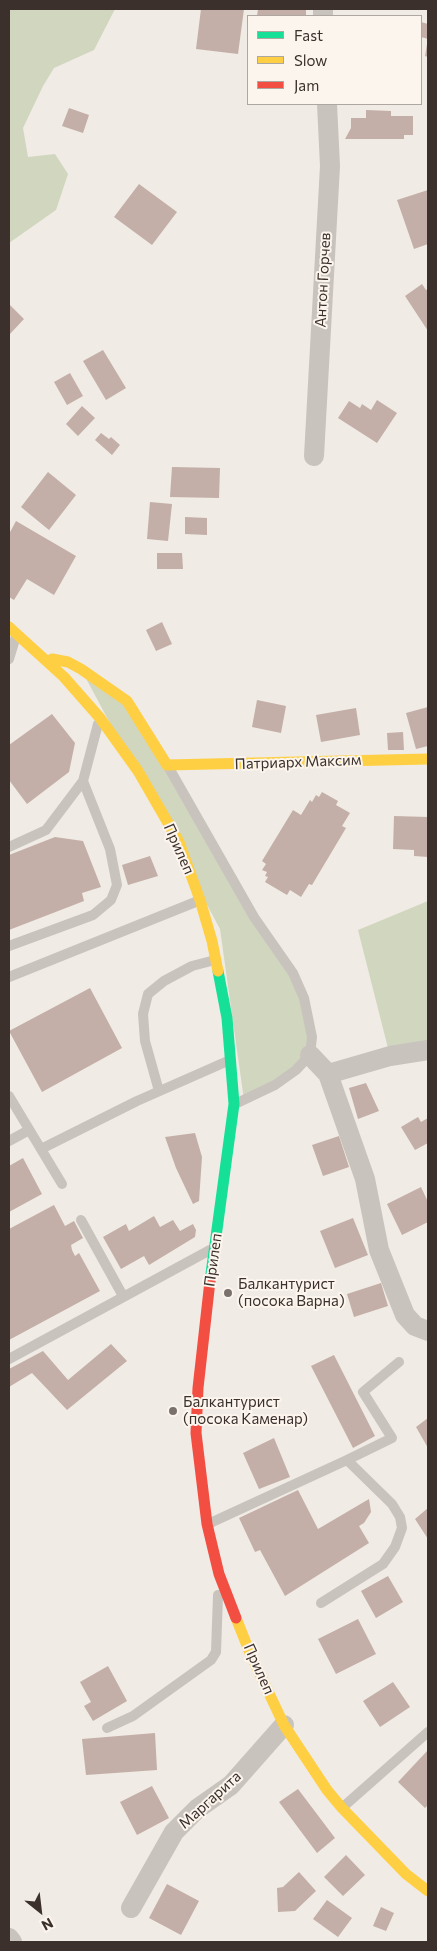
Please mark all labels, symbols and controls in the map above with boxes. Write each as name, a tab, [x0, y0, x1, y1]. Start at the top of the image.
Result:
legend	[247, 15, 422, 105]
text: Fast	[294, 26, 323, 44]
text: Slow	[294, 51, 327, 69]
text: Jam	[294, 76, 319, 94]
street label: Антон Горчев	[312, 232, 334, 328]
street label: Патриарх Максим	[234, 751, 362, 773]
street label: Прилеп	[160, 821, 198, 877]
street label: Прилеп	[200, 1232, 226, 1288]
place label: Балкантурист (посока Варна)	[238, 1275, 345, 1310]
marker: Балкантурист (посока Варна)	[222, 1287, 234, 1299]
place label: Балкантурист (посока Каменар)	[183, 1393, 308, 1428]
marker: Балкантурист (посока Каменар)	[167, 1405, 179, 1417]
street label: Прилеп	[240, 1641, 278, 1697]
street label: Маргарита	[175, 1767, 245, 1833]
north arrow	[15, 1886, 65, 1936]
text: N	[39, 1915, 56, 1935]

